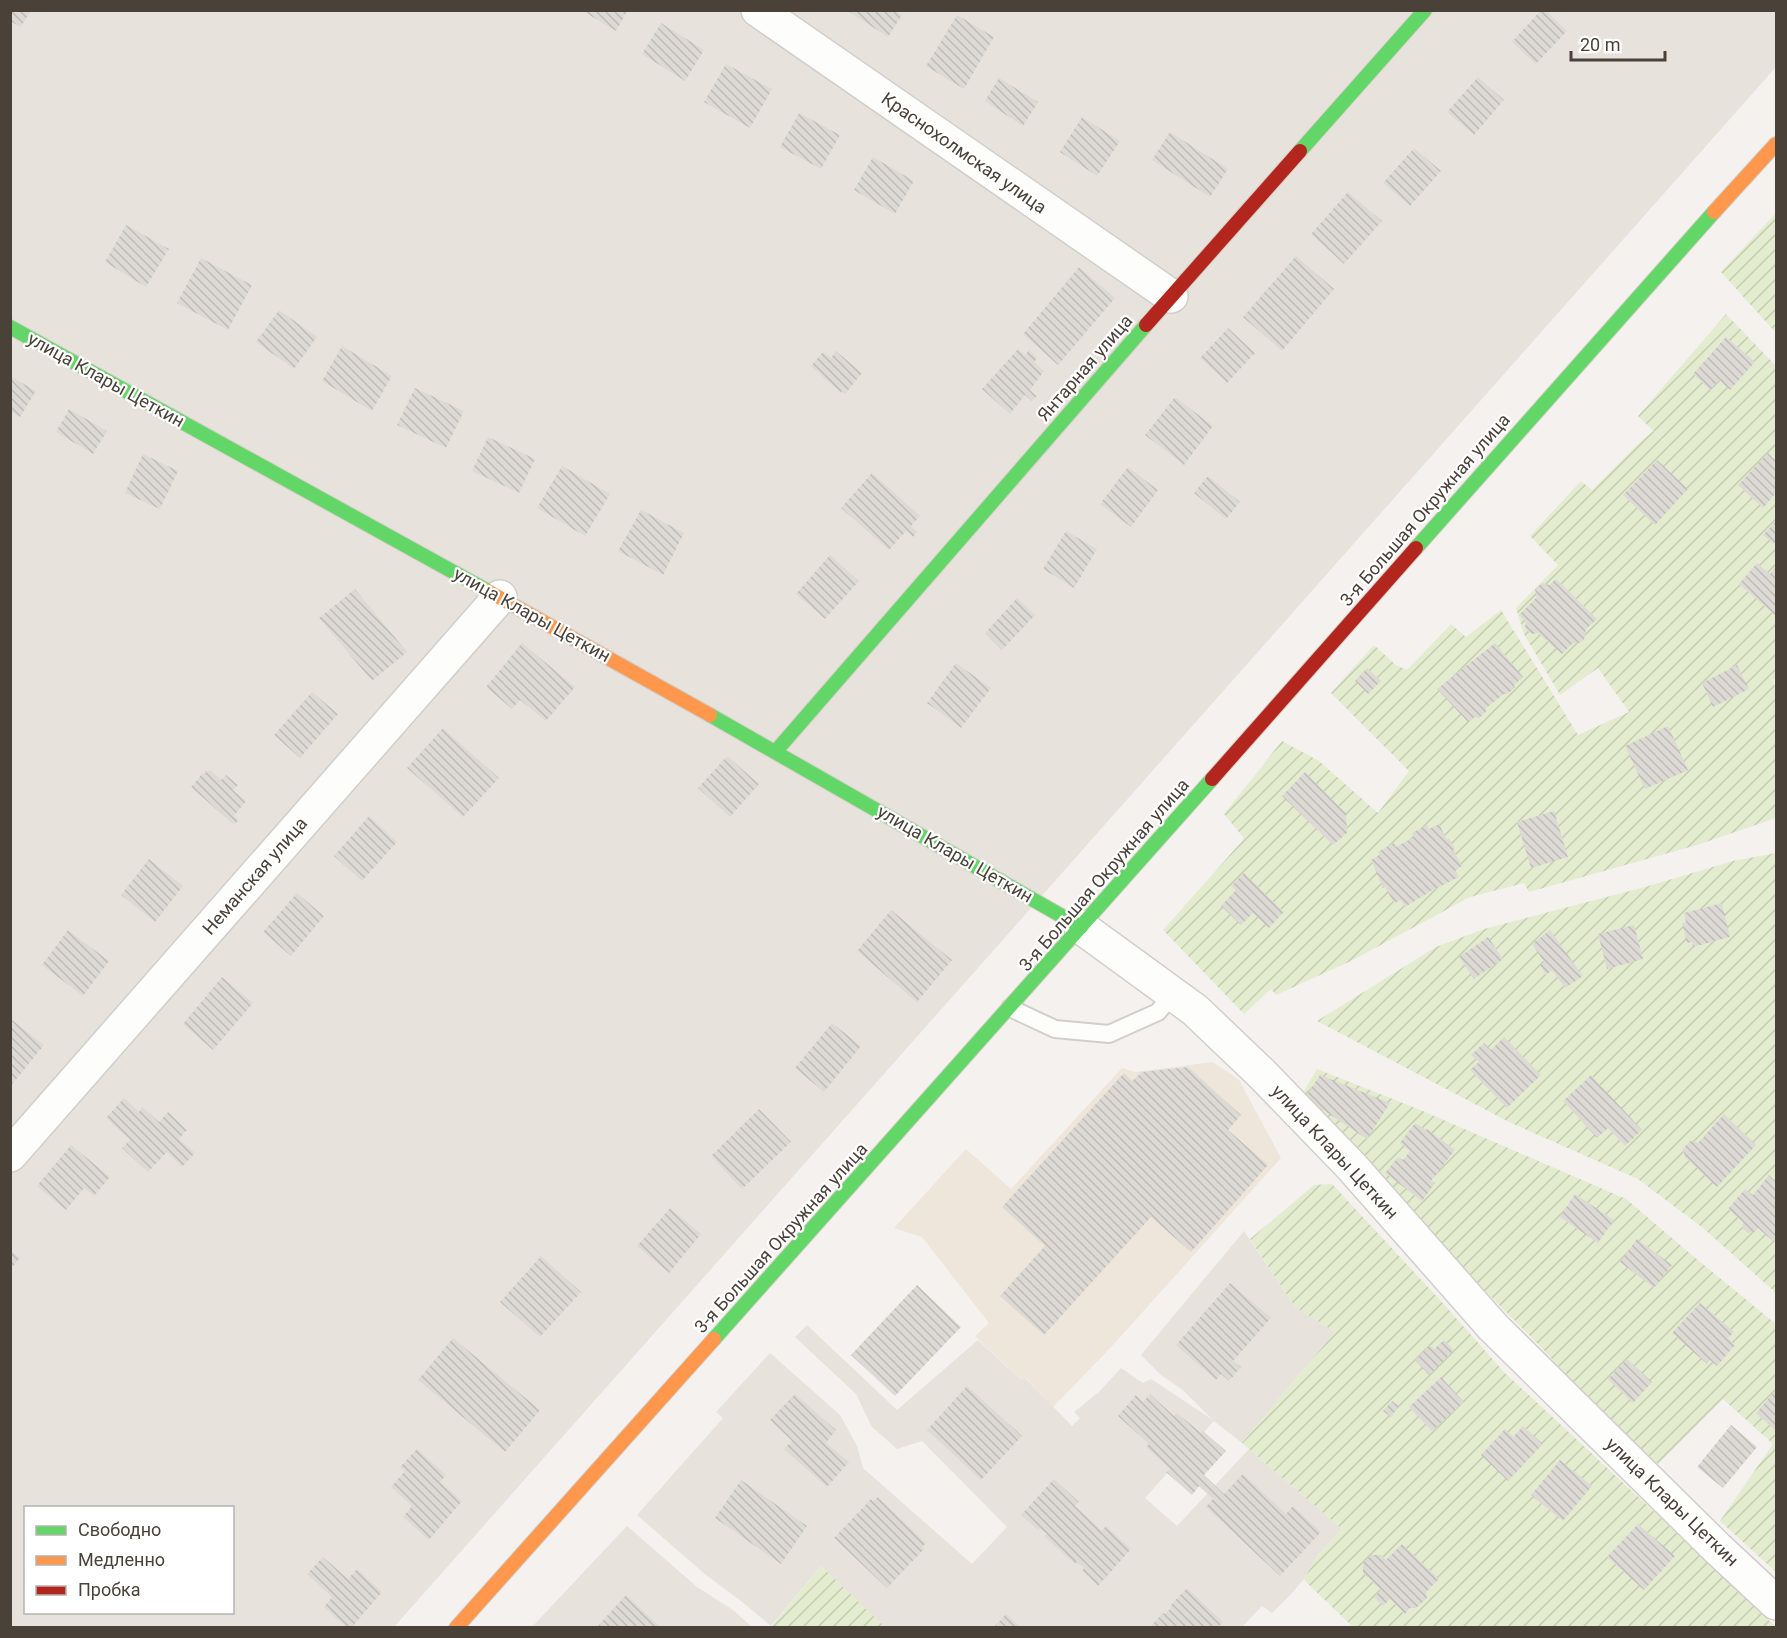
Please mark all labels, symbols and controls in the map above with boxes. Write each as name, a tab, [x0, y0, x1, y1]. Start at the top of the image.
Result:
scale bar	[1571, 24, 1666, 62]
text: 20 m	[1580, 34, 1620, 55]
street label: Краснохолмская улица	[878, 88, 1051, 218]
street label: Янтарная улица	[1033, 310, 1137, 425]
street label: улица Клары Цеткин	[24, 328, 188, 431]
street label: 3-я Большая Окружная улица	[1335, 409, 1514, 610]
street label: улица Клары Цеткин	[450, 563, 614, 666]
street label: 3-я Большая Окружная улица	[1014, 774, 1193, 975]
street label: улица Клары Цеткин	[874, 800, 1037, 907]
street label: Неманская улица	[198, 813, 311, 939]
street label: улица Клары Цеткин	[1268, 1080, 1403, 1223]
street label: 3-я Большая Окружная улица	[690, 1138, 871, 1337]
street label: улица Клары Цеткин	[1602, 1433, 1743, 1570]
legend	[24, 1506, 234, 1614]
text: Свободно	[78, 1519, 161, 1540]
text: Медленно	[78, 1549, 165, 1570]
text: Пробка	[78, 1579, 141, 1600]

